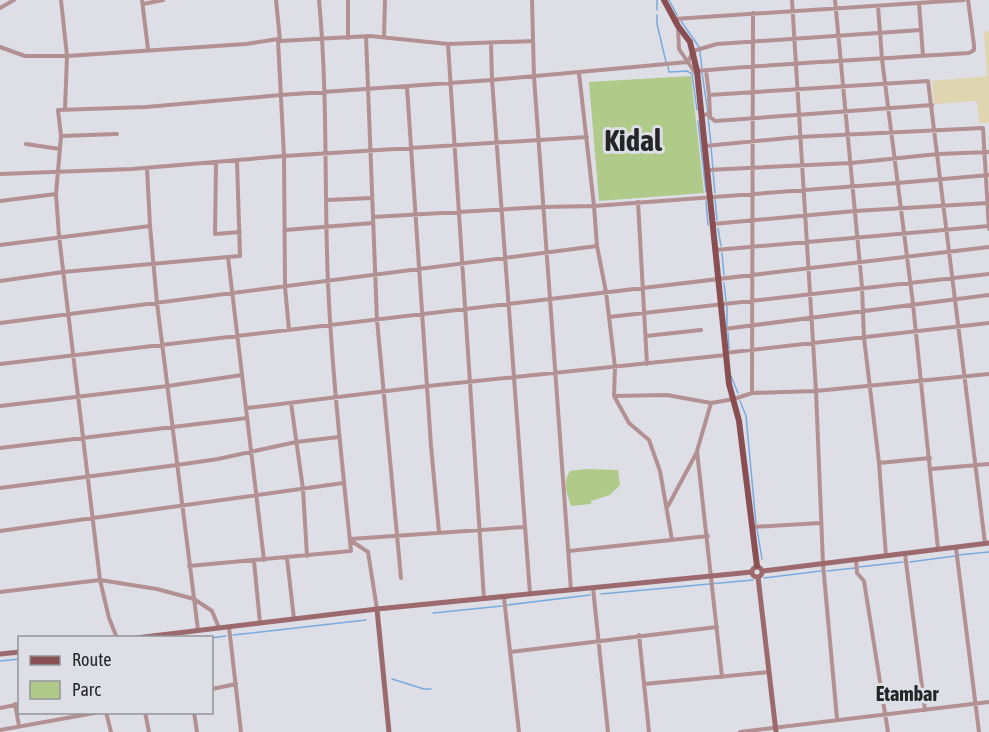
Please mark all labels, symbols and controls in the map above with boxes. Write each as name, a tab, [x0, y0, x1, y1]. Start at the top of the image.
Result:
district label: Kidal	[604, 123, 663, 157]
legend	[18, 636, 213, 714]
text: Route	[72, 649, 111, 670]
text: Parc	[72, 679, 101, 700]
district label: Etambar	[876, 682, 939, 705]

